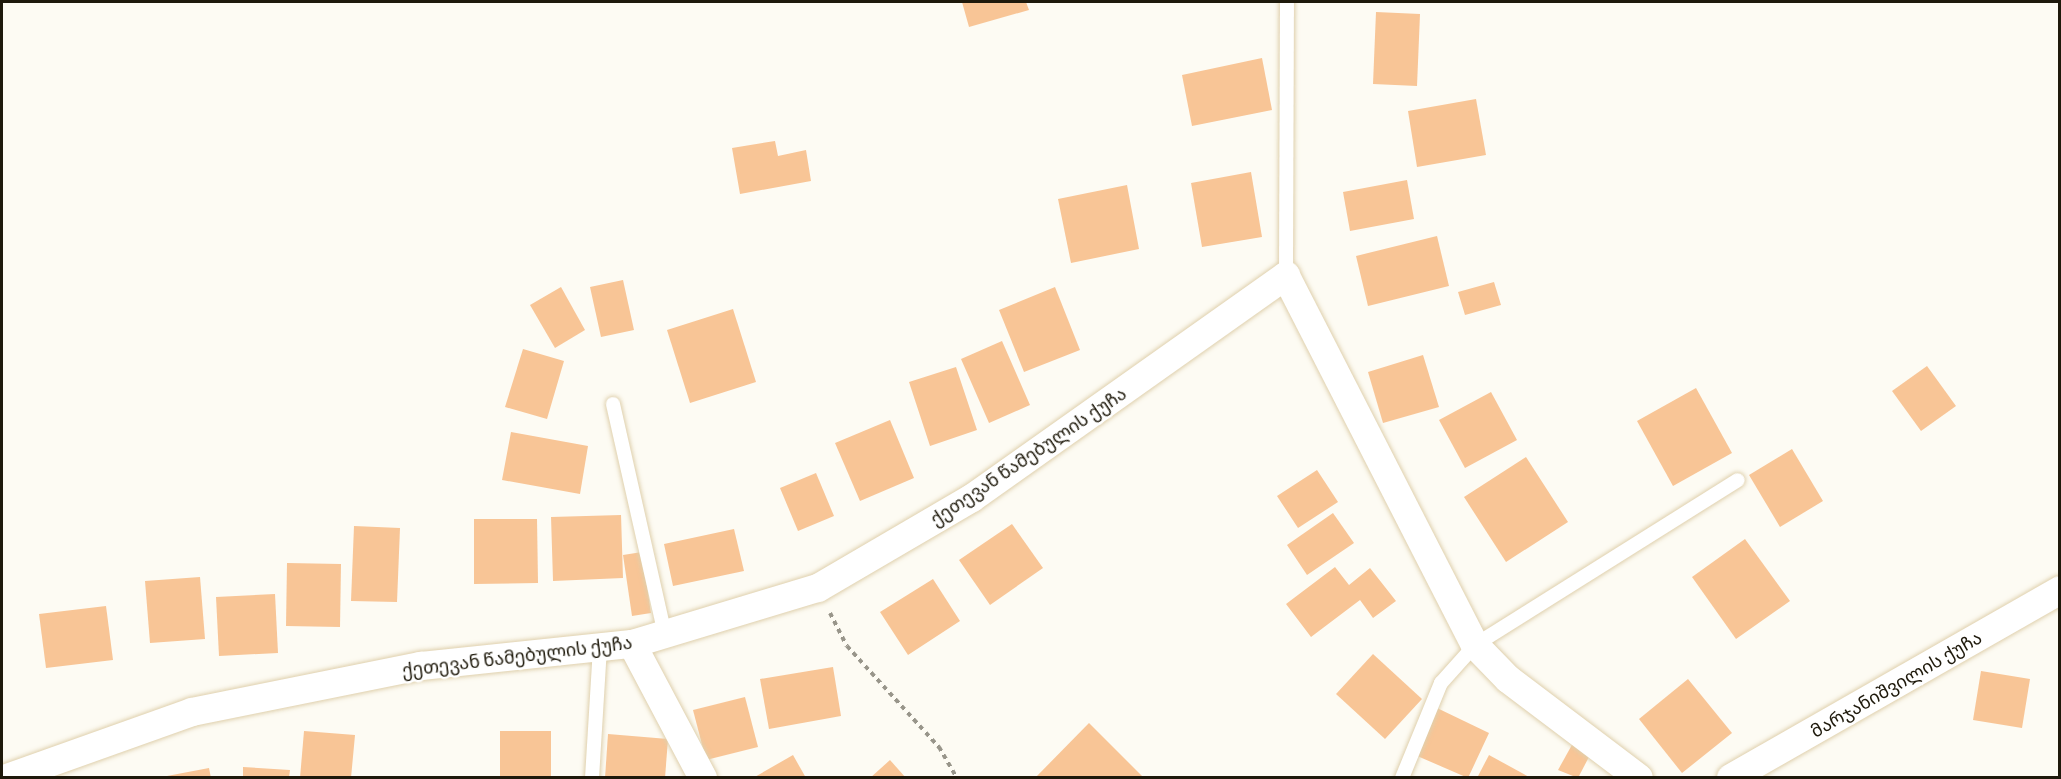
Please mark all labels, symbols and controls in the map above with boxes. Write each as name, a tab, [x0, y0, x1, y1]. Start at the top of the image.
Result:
street label: ქეთევან წამებულის ქუჩა	[926, 382, 1130, 530]
street label: მარჯანიშვილის ქუჩა	[1807, 626, 1985, 742]
street label: ქეთევან წამებულის ქუჩა	[401, 631, 633, 681]

